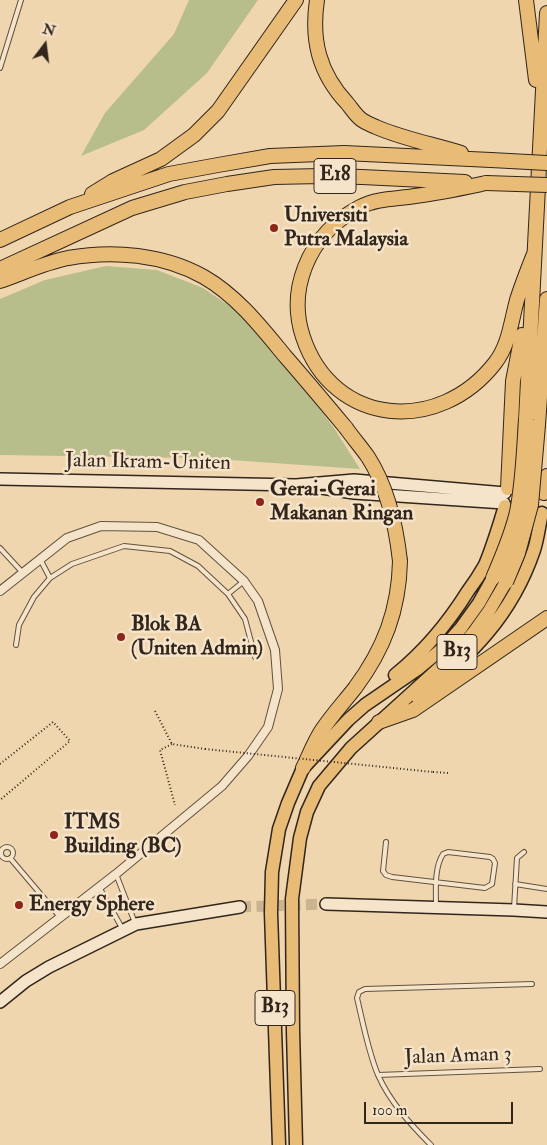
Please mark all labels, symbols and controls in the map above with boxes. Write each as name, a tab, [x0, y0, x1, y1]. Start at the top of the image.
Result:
north arrow	[20, 20, 70, 70]
text: N	[41, 20, 57, 40]
road number: E18	[314, 158, 356, 194]
place label: Universiti Putra Malaysia	[284, 203, 408, 253]
marker: Universiti Putra Malaysia	[268, 222, 280, 234]
street label: Jalan Ikram-Uniten	[65, 449, 231, 477]
place label: Gerai-Gerai Makanan Ringan	[270, 477, 413, 527]
marker: Gerai-Gerai Makanan Ringan	[254, 496, 266, 508]
place label: Blok BA (Uniten Admin)	[131, 612, 263, 662]
marker: Blok BA (Uniten Admin)	[115, 631, 127, 643]
road number: B13	[437, 634, 477, 670]
place label: ITMS Building (BC)	[64, 810, 182, 860]
marker: ITMS Building (BC)	[48, 829, 60, 841]
place label: Energy Sphere	[29, 892, 154, 918]
marker: Energy Sphere	[13, 899, 25, 911]
road number: B13	[255, 990, 295, 1026]
street label: Jalan Aman 3	[404, 1043, 512, 1071]
scale bar	[367, 1092, 516, 1124]
text: 100 m	[372, 1101, 407, 1120]

